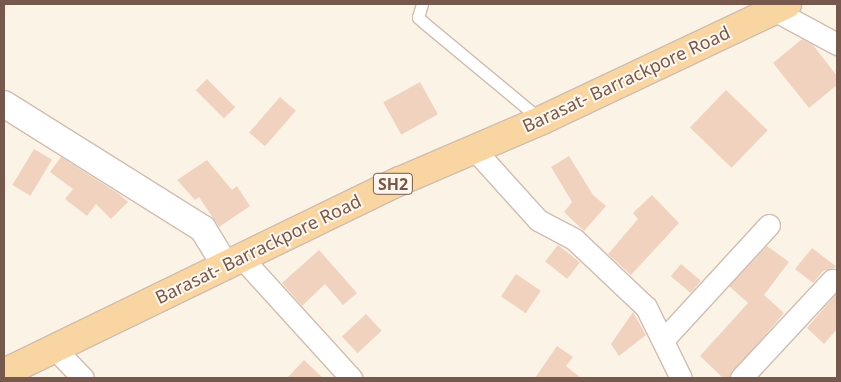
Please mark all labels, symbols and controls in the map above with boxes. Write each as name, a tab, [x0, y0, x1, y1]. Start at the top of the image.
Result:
street label: Barasat- Barrackpore Road	[519, 21, 733, 137]
road number: SH2	[372, 170, 414, 198]
street label: Barasat- Barrackpore Road	[152, 190, 364, 308]

